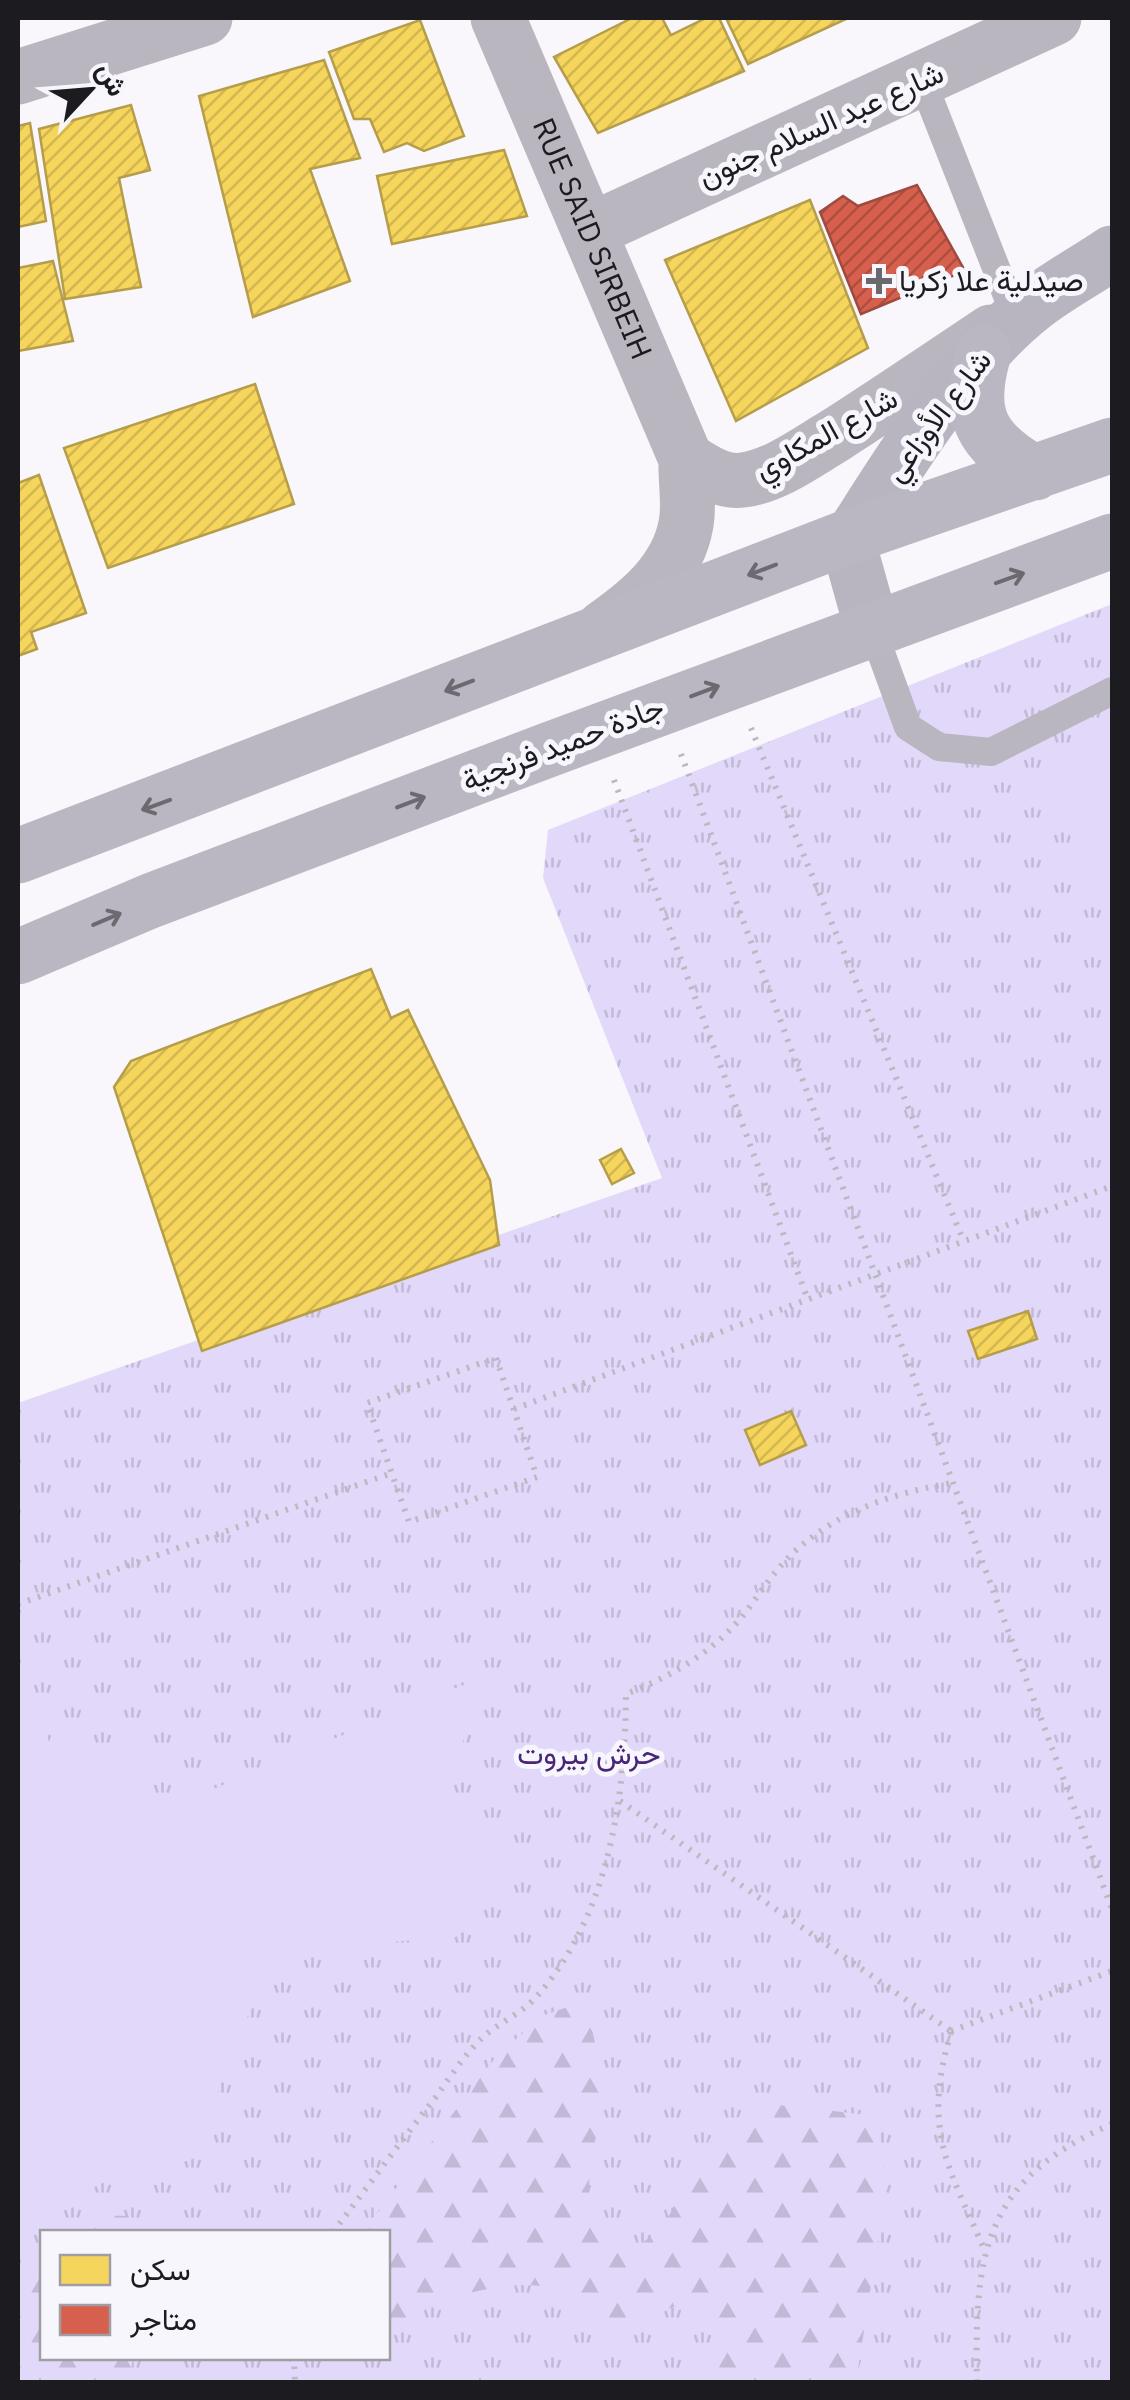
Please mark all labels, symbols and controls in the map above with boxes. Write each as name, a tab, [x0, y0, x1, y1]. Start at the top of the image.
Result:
north arrow	[40, 40, 140, 140]
street label: شارع عبد السلام جنون	[692, 52, 950, 197]
text: ش	[89, 56, 137, 102]
street label: RUE SAID SIRBEIH	[525, 112, 662, 365]
place label: صيدلية علا زكريا	[899, 260, 1083, 299]
marker: صيدلية علا زكريا	[868, 270, 890, 292]
street label: شارع الأوزاعي	[875, 341, 1004, 492]
street label: شارع المكاوي	[747, 377, 907, 493]
one-way arrow	[747, 562, 778, 580]
one-way arrow	[993, 568, 1024, 586]
one-way arrow	[444, 679, 474, 697]
one-way arrow	[689, 681, 720, 699]
street label: جادة حميد فرنجية	[456, 686, 669, 799]
one-way arrow	[394, 792, 425, 810]
one-way arrow	[142, 797, 173, 815]
one-way arrow	[92, 909, 122, 927]
park label: حرش بيروت	[517, 1733, 661, 1772]
legend	[40, 2230, 390, 2360]
text: سكن	[130, 2249, 191, 2288]
text: متاجر	[129, 2299, 197, 2338]

